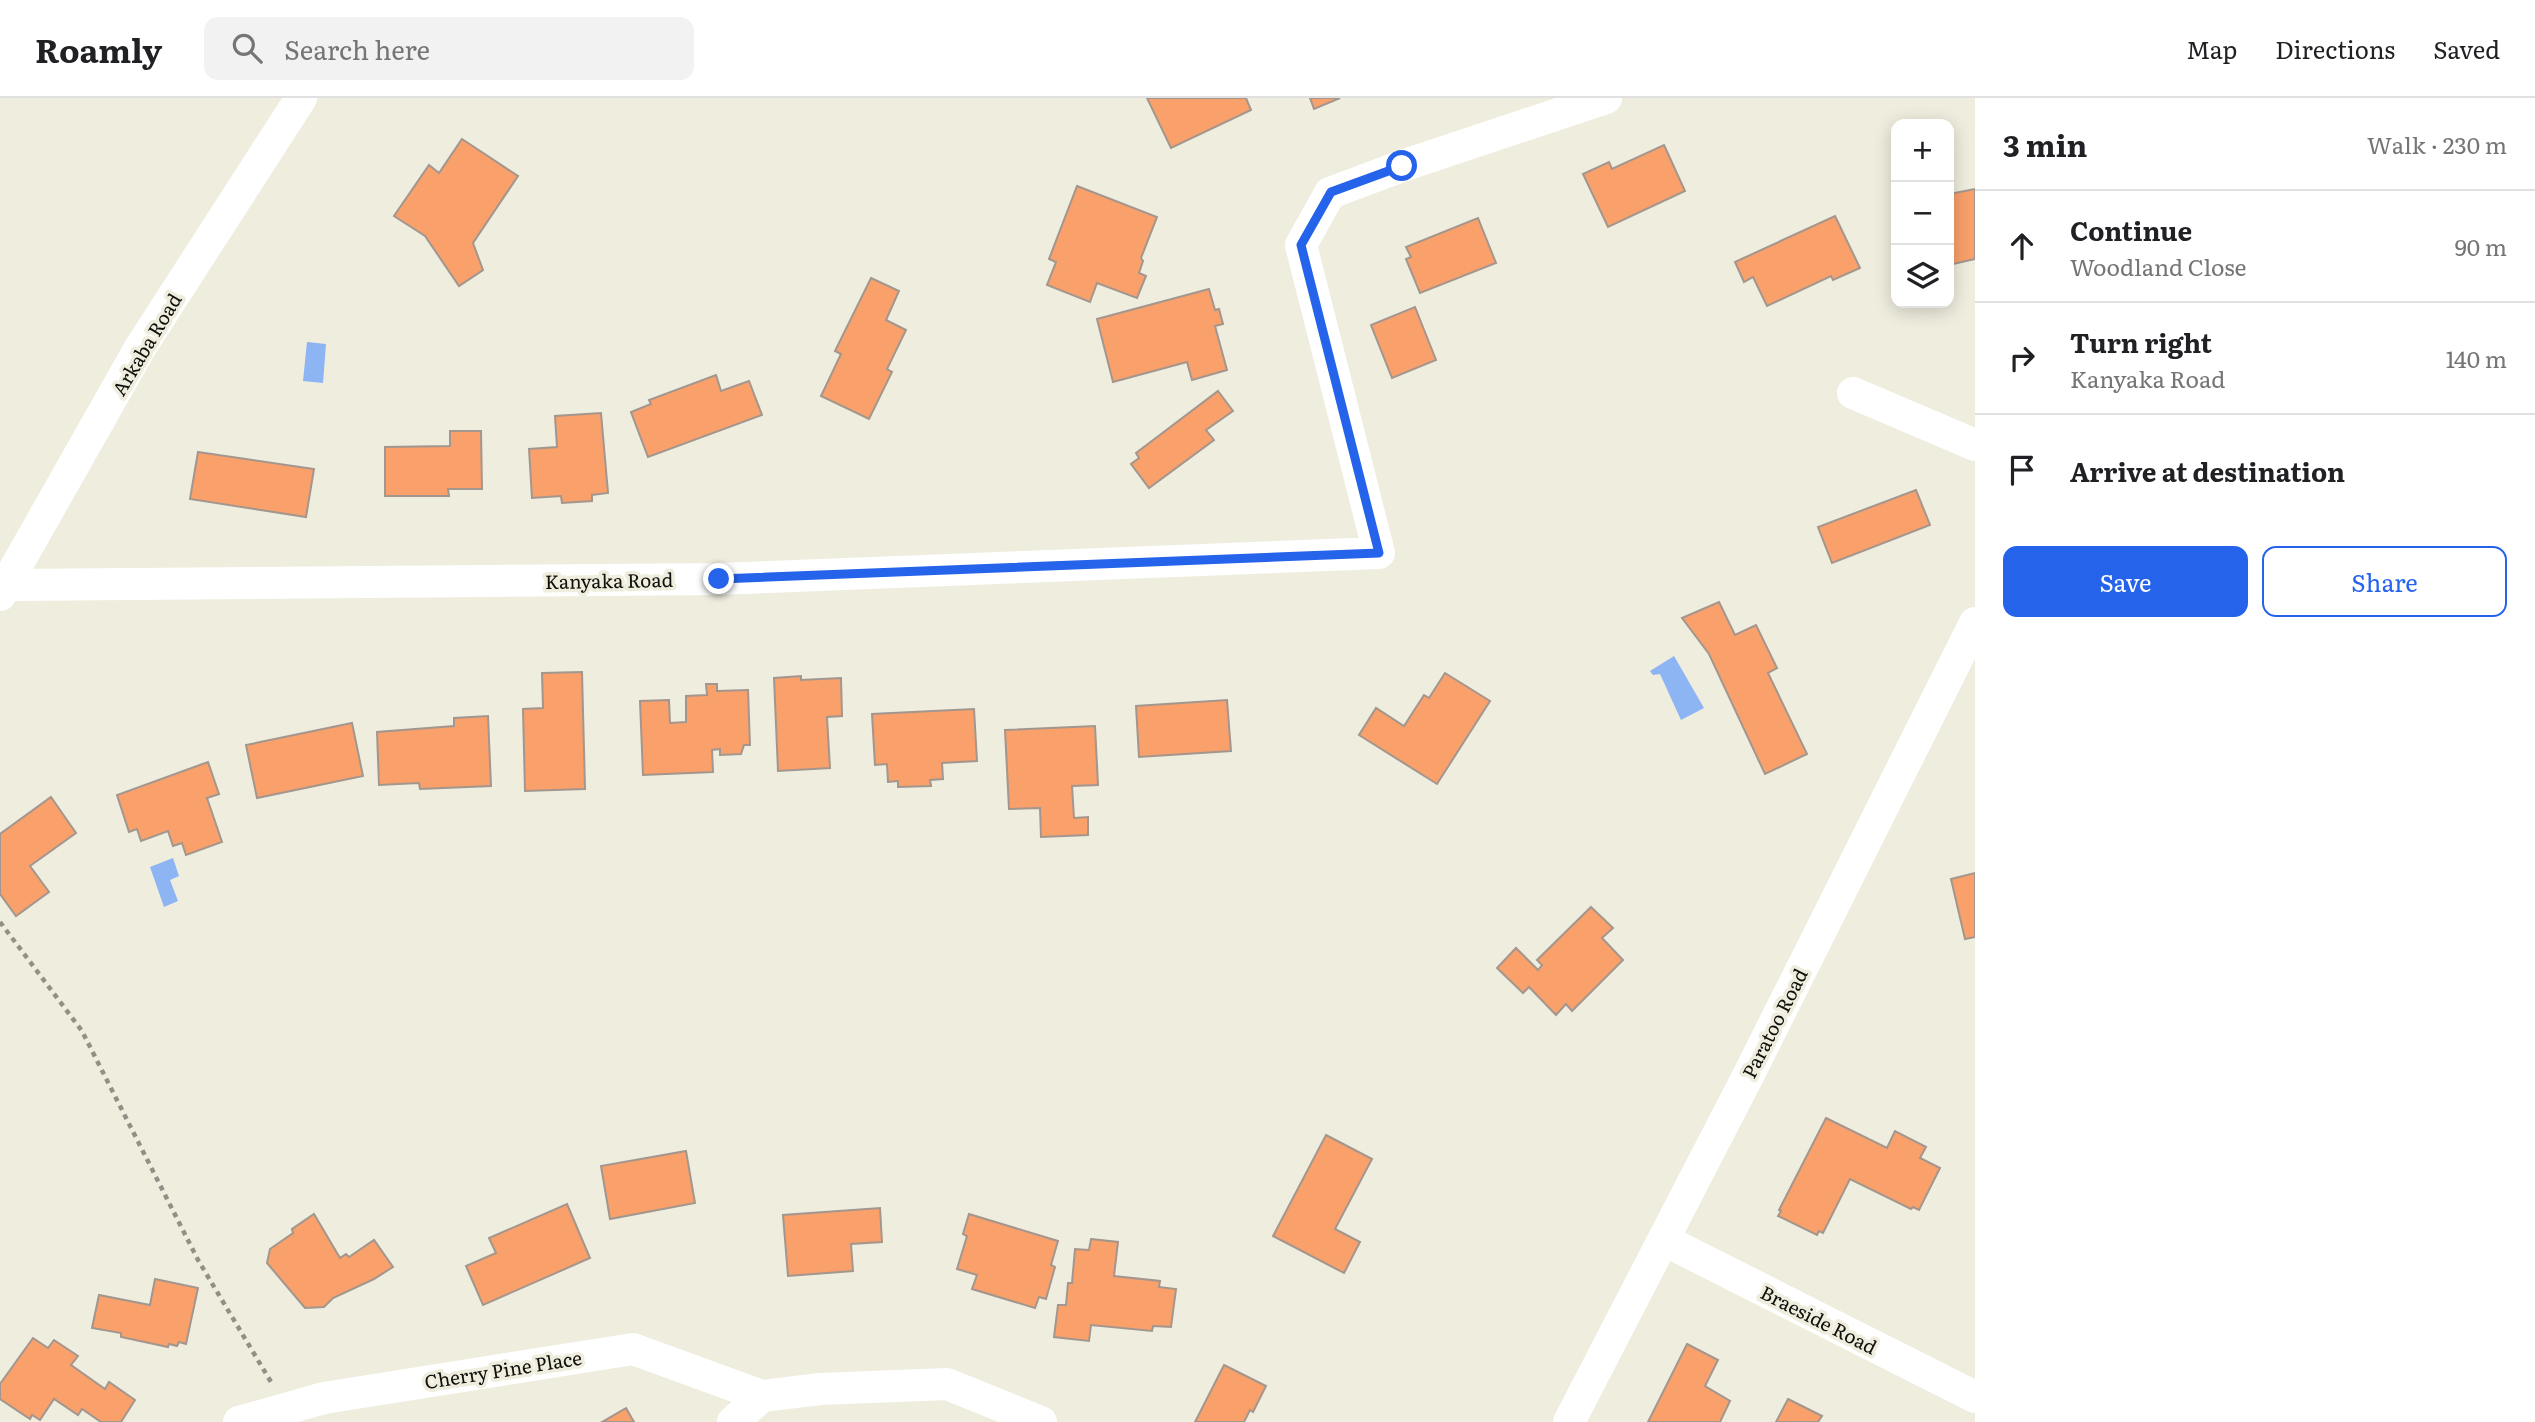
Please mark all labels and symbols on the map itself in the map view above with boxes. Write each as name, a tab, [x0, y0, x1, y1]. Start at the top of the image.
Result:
route start	[1386, 150, 1417, 181]
street label: Arkaba Road	[104, 287, 188, 401]
route end	[703, 563, 734, 594]
street label: Kanyaka Road	[545, 565, 674, 595]
street label: Paratoo Road	[1734, 963, 1814, 1083]
street label: Braeside Road	[1756, 1278, 1882, 1361]
street label: Cherry Pine Place	[422, 1343, 584, 1395]

